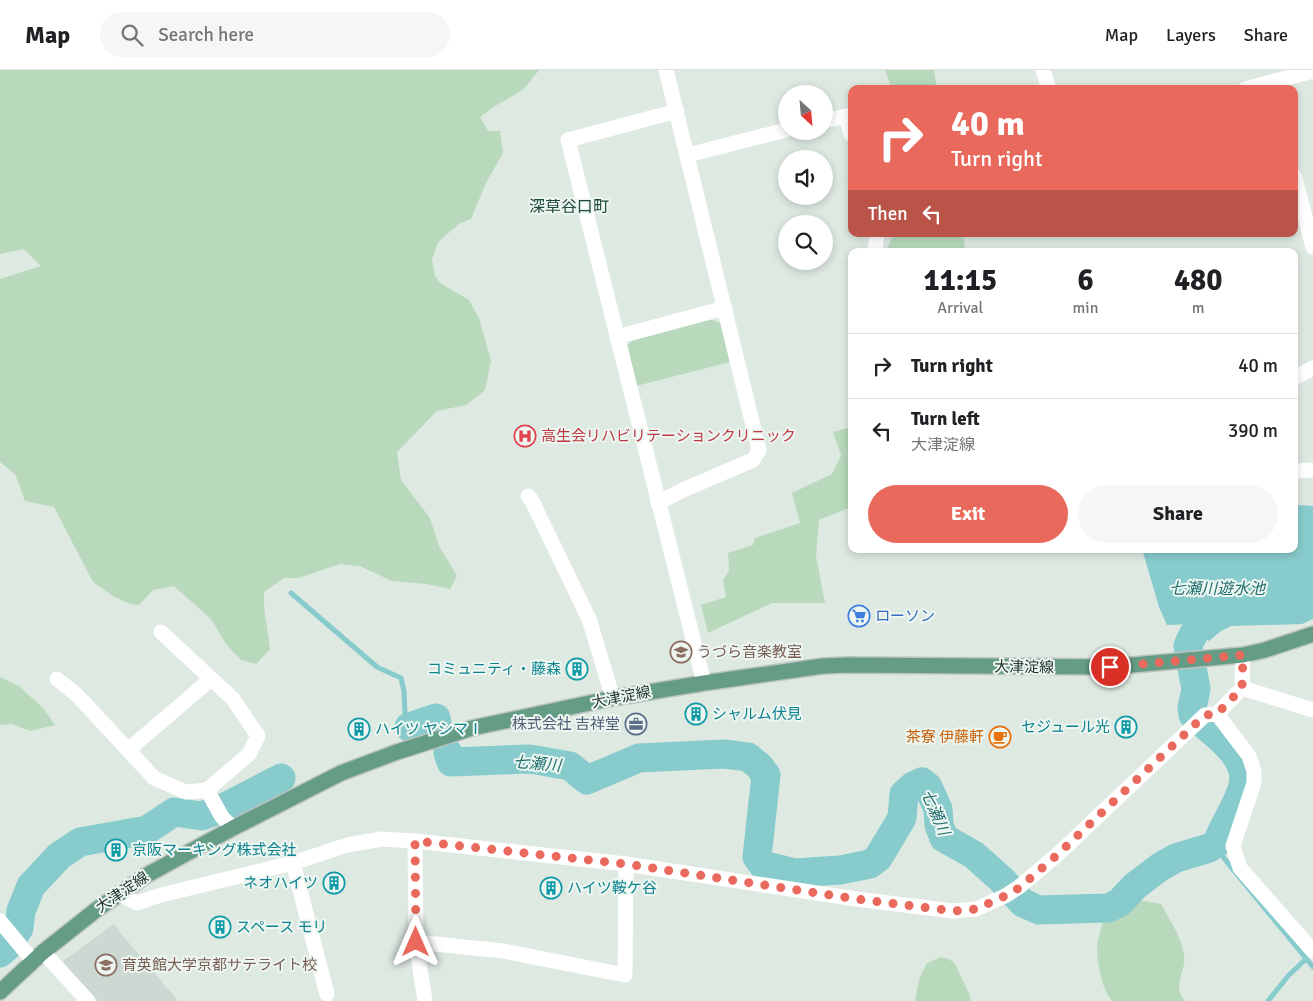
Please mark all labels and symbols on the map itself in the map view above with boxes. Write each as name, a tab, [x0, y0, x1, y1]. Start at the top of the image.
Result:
north arrow	[778, 85, 832, 140]
district label: 深草谷口町	[529, 197, 609, 217]
hospital icon: 高生会リハビリテーションクリニック	[513, 424, 537, 448]
place label: 高生会リハビリテーションクリニック	[541, 427, 796, 445]
water label: 七瀬川遊水池	[1169, 579, 1267, 599]
supermarket icon: ローソン	[847, 604, 871, 628]
place label: ローソン	[875, 607, 935, 625]
school or university icon: うづら音楽教室	[669, 640, 693, 664]
place label: うづら音楽教室	[697, 643, 802, 661]
pin	[1089, 646, 1131, 688]
building icon: コミュニティ・藤森	[565, 657, 589, 681]
street label: 大津淀線	[994, 657, 1054, 677]
place label: コミュニティ・藤森	[427, 660, 561, 678]
street label: 大津淀線	[590, 682, 652, 712]
building icon: シャルム伏見	[684, 702, 708, 726]
place label: シャルム伏見	[712, 705, 802, 723]
office icon: 株式会社 吉祥堂	[624, 712, 648, 736]
place label: 株式会社 吉祥堂	[512, 715, 620, 733]
building icon: セジュール光	[1114, 715, 1138, 739]
building icon: ハイツ ヤシマⅠ	[347, 717, 371, 741]
place label: セジュール光	[1021, 718, 1110, 736]
place label: ハイツ ヤシマⅠ	[375, 720, 483, 738]
cafe icon: 茶寮 伊藤軒	[988, 725, 1012, 749]
place label: 茶寮 伊藤軒	[906, 728, 984, 746]
water label: 七瀬川	[512, 752, 564, 776]
water label: 七瀬川	[916, 786, 954, 840]
building icon: 京阪マーキング株式会社	[104, 838, 128, 862]
place label: 京阪マーキング株式会社	[132, 841, 297, 859]
street label: 大津淀線	[92, 868, 152, 916]
building icon: ネオハイツ	[322, 871, 346, 895]
place label: ネオハイツ	[243, 874, 318, 892]
building icon: ハイツ鞍ケ谷	[539, 876, 563, 900]
place label: ハイツ鞍ケ谷	[567, 879, 657, 897]
building icon: スペース モリ	[208, 915, 232, 939]
position arrow	[389, 915, 441, 967]
place label: スペース モリ	[236, 918, 328, 936]
school or university icon: 育英館大学京都サテライト校	[94, 953, 118, 977]
place label: 育英館大学京都サテライト校	[122, 956, 317, 974]

